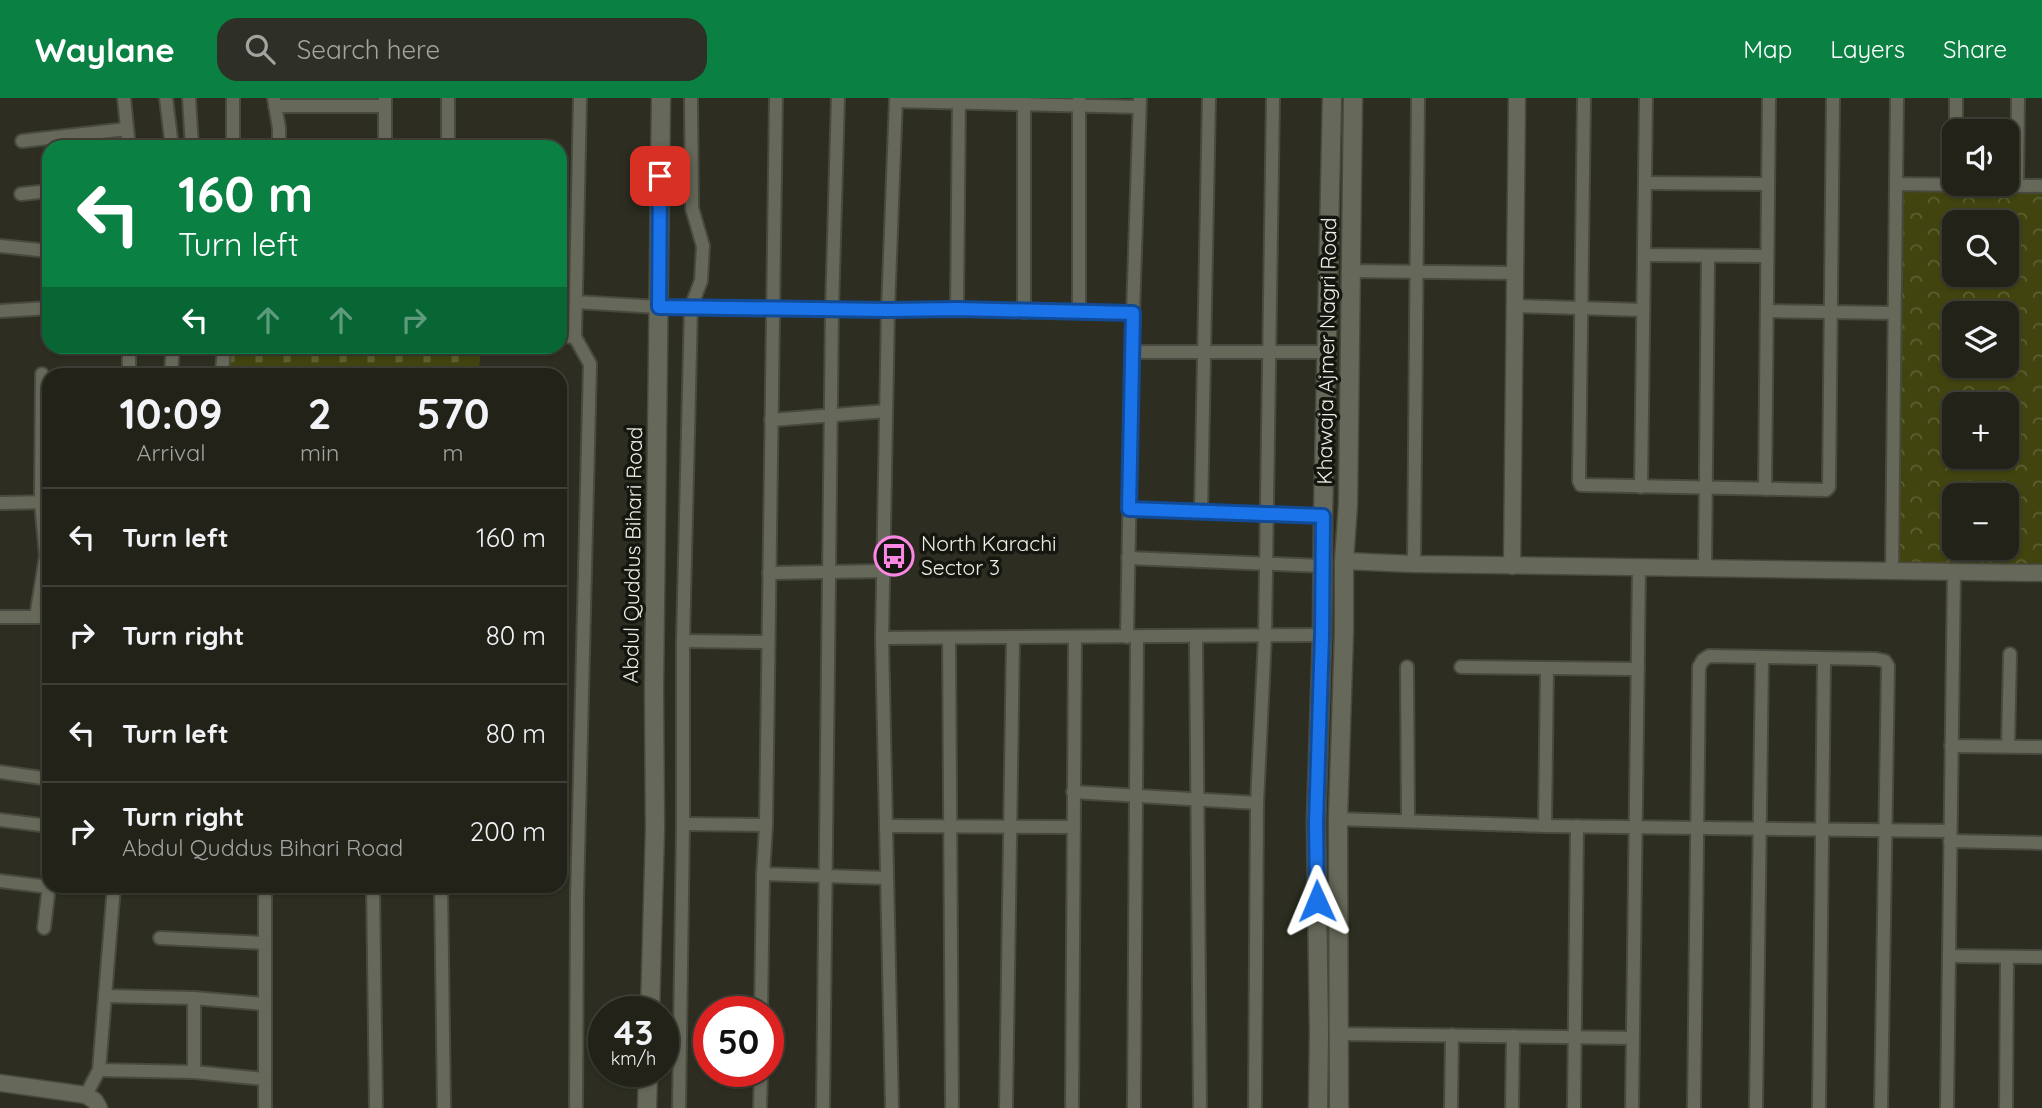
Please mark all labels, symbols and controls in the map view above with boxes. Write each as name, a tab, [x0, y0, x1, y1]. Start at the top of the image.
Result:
search box	[217, 18, 707, 81]
text: Waylane	[35, 29, 175, 70]
icon: search	[241, 30, 279, 68]
text: Search here	[297, 33, 440, 66]
text: Map	[1743, 34, 1792, 64]
text: Layers	[1830, 34, 1905, 64]
text: Share	[1943, 34, 2007, 64]
map controls	[1942, 119, 2019, 560]
button: sound	[1942, 119, 2019, 196]
pin	[630, 146, 690, 206]
icon: arrive	[641, 157, 679, 195]
text: 160 m	[178, 163, 313, 224]
icon: left	[63, 168, 154, 259]
button: search	[1942, 210, 2019, 287]
street label: Khawaja Ajmer Nagri Road	[1311, 217, 1341, 485]
text: Turn left	[178, 224, 299, 264]
icon: left	[176, 301, 214, 339]
icon: ahead	[249, 301, 287, 339]
icon: ahead	[322, 301, 360, 339]
icon: right	[395, 301, 433, 339]
button: layers	[1942, 301, 2019, 378]
text: 10:09	[119, 387, 223, 440]
text: 2	[308, 387, 332, 440]
text: 570	[417, 387, 490, 440]
button: +	[1942, 392, 2019, 469]
street label: Abdul Quddus Bihari Road	[617, 426, 647, 684]
text: Arrival	[137, 438, 205, 467]
text: min	[300, 438, 339, 467]
text: m	[443, 438, 464, 467]
button: −	[1942, 483, 2019, 560]
icon: left	[63, 518, 101, 556]
text: Turn left	[122, 521, 229, 554]
text: 160 m	[476, 521, 546, 554]
place label: North Karachi Sector 3	[921, 530, 1057, 580]
bus stop icon: North Karachi Sector 3	[873, 535, 915, 577]
icon: right	[63, 616, 101, 654]
text: Turn right	[122, 619, 244, 652]
text: 80 m	[486, 619, 546, 652]
icon: left	[63, 714, 101, 752]
text: Turn left	[122, 717, 229, 750]
text: 80 m	[486, 717, 546, 750]
text: Turn right	[122, 800, 244, 833]
icon: right	[63, 812, 101, 850]
text: 200 m	[470, 815, 546, 848]
text: Abdul Quddus Bihari Road	[122, 833, 403, 862]
position arrow	[1280, 864, 1354, 938]
speed limit sign: 50	[693, 996, 784, 1087]
text: 43	[614, 1010, 653, 1054]
text: km/h	[611, 1047, 656, 1070]

